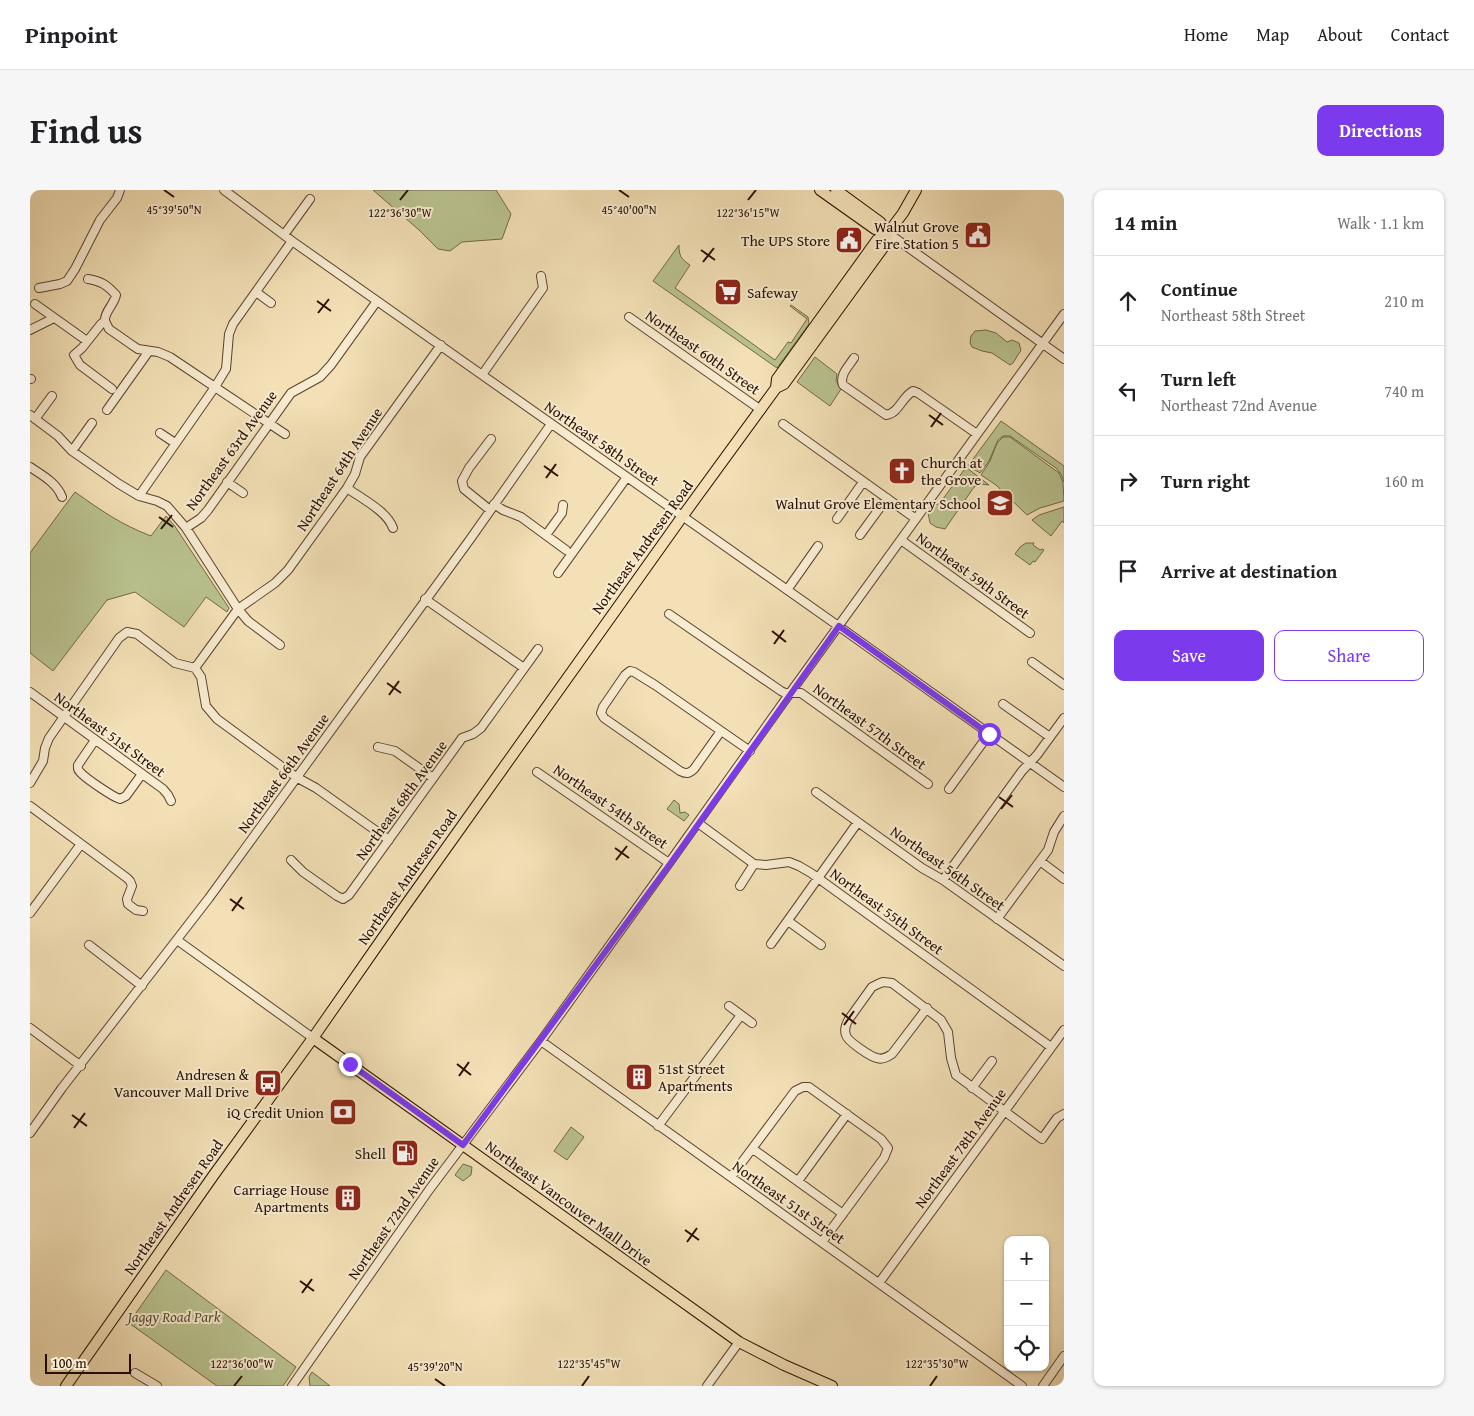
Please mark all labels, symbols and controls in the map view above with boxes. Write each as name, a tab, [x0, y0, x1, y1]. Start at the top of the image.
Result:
text: Pinpoint	[25, 17, 118, 52]
text: Home	[1184, 21, 1228, 48]
text: Map	[1256, 21, 1289, 48]
text: About	[1317, 21, 1363, 48]
text: Contact	[1391, 21, 1449, 48]
text: Find us	[30, 105, 143, 156]
button: Directions	[1317, 105, 1444, 156]
text: 45°39'50"N	[146, 201, 202, 218]
text: 45°40'00"N	[601, 201, 657, 218]
text: 122°36'30"W	[368, 204, 432, 221]
text: 122°36'15"W	[716, 204, 780, 221]
text: 14 min	[1114, 207, 1177, 238]
text: Walk · 1.1 km	[1337, 211, 1424, 235]
place label: Walnut Grove Fire Station 5	[874, 216, 959, 254]
public building icon: Walnut Grove Fire Station 5	[963, 220, 993, 250]
public building icon: The UPS Store	[834, 225, 864, 255]
place label: The UPS Store	[741, 230, 830, 251]
text: Continue	[1161, 275, 1238, 303]
supermarket icon: Safeway	[713, 277, 743, 307]
place label: Safeway	[747, 282, 799, 303]
icon: ahead	[1114, 287, 1142, 315]
text: 210 m	[1384, 289, 1424, 313]
text: Northeast 58th Street	[1161, 303, 1305, 327]
street label: Northeast 60th Street	[641, 305, 765, 400]
text: Turn left	[1161, 365, 1236, 393]
icon: left	[1114, 377, 1142, 405]
text: 740 m	[1384, 379, 1424, 403]
street label: Northeast 63rd Avenue	[180, 386, 282, 514]
text: Northeast 72nd Avenue	[1161, 393, 1317, 417]
street label: Northeast 58th Street	[540, 396, 664, 491]
street label: Northeast 64th Avenue	[291, 403, 387, 535]
place label: Church at the Grove	[921, 452, 983, 490]
church icon: Church at the Grove	[887, 456, 917, 486]
icon: right	[1114, 467, 1142, 495]
text: Turn right	[1161, 467, 1250, 495]
text: 160 m	[1384, 469, 1424, 493]
street label: Northeast Andresen Road	[586, 476, 698, 618]
school or university icon: Walnut Grove Elementary School	[985, 488, 1015, 518]
place label: Walnut Grove Elementary School	[775, 493, 981, 514]
street label: Northeast 59th Street	[912, 527, 1035, 624]
icon: arrive	[1114, 557, 1142, 585]
text: Arrive at destination	[1161, 557, 1337, 585]
button: Save	[1114, 630, 1264, 681]
button: Share	[1274, 630, 1424, 681]
street label: Northeast 57th Street	[809, 678, 932, 775]
street label: Northeast 51st Street	[50, 686, 171, 782]
street label: Northeast 66th Avenue	[232, 709, 334, 837]
route start	[978, 723, 1001, 746]
street label: Northeast 68th Avenue	[350, 736, 452, 864]
street label: Northeast 54th Street	[549, 759, 673, 854]
street label: Northeast Andresen Road	[352, 805, 462, 949]
street label: Northeast 56th Street	[886, 821, 1010, 916]
street label: Northeast 55th Street	[826, 863, 949, 960]
route end	[339, 1053, 362, 1076]
place label: 51st Street Apartments	[658, 1058, 733, 1096]
building icon: 51st Street Apartments	[624, 1062, 654, 1092]
place label: Andresen & Vancouver Mall Drive	[114, 1064, 250, 1102]
bus stop icon: Andresen & Vancouver Mall Drive	[253, 1068, 283, 1098]
street label: Northeast 78th Avenue	[909, 1084, 1011, 1212]
bank icon: iQ Credit Union	[328, 1097, 358, 1127]
place label: iQ Credit Union	[227, 1102, 325, 1123]
street label: Northeast Andresen Road	[118, 1135, 228, 1279]
street label: Northeast Vancouver Mall Drive	[481, 1135, 657, 1271]
fuel station icon: Shell	[390, 1138, 420, 1168]
place label: Shell	[355, 1143, 386, 1164]
street label: Northeast 72nd Avenue	[342, 1152, 444, 1284]
street label: Northeast 51st Street	[729, 1155, 850, 1249]
place label: Carriage House Apartments	[234, 1179, 329, 1217]
building icon: Carriage House Apartments	[333, 1183, 363, 1213]
map controls	[1004, 1236, 1049, 1371]
button: +	[1004, 1236, 1049, 1281]
button: −	[1004, 1281, 1049, 1326]
park label: Jaggy Road Park	[124, 1306, 221, 1327]
button: locate	[1004, 1326, 1049, 1371]
scale bar	[45, 1351, 131, 1374]
text: 100 m	[52, 1353, 87, 1373]
text: 122°36'00"W	[210, 1355, 274, 1372]
text: 122°35'45"W	[557, 1355, 621, 1372]
text: 122°35'30"W	[905, 1355, 969, 1372]
text: 45°39'20"N	[407, 1358, 463, 1375]

